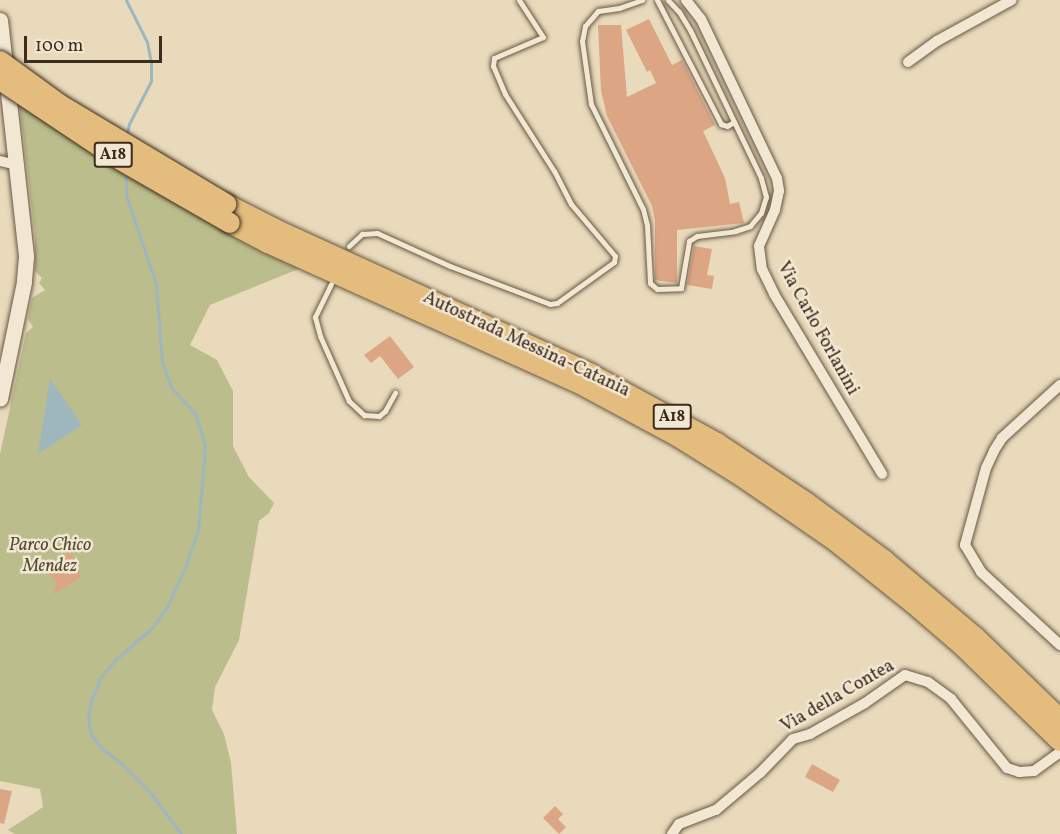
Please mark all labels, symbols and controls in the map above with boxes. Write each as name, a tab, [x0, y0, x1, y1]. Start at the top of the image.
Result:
scale bar	[27, 24, 165, 62]
text: 100 m	[35, 34, 84, 59]
road number: A18	[94, 142, 132, 168]
street label: Via Carlo Forlanini	[771, 259, 863, 399]
street label: Autostrada Messina-Catania	[419, 288, 633, 402]
road number: A18	[652, 404, 692, 430]
park label: Parco Chico Mendez	[9, 536, 91, 578]
street label: Via della Contea	[778, 656, 898, 738]

